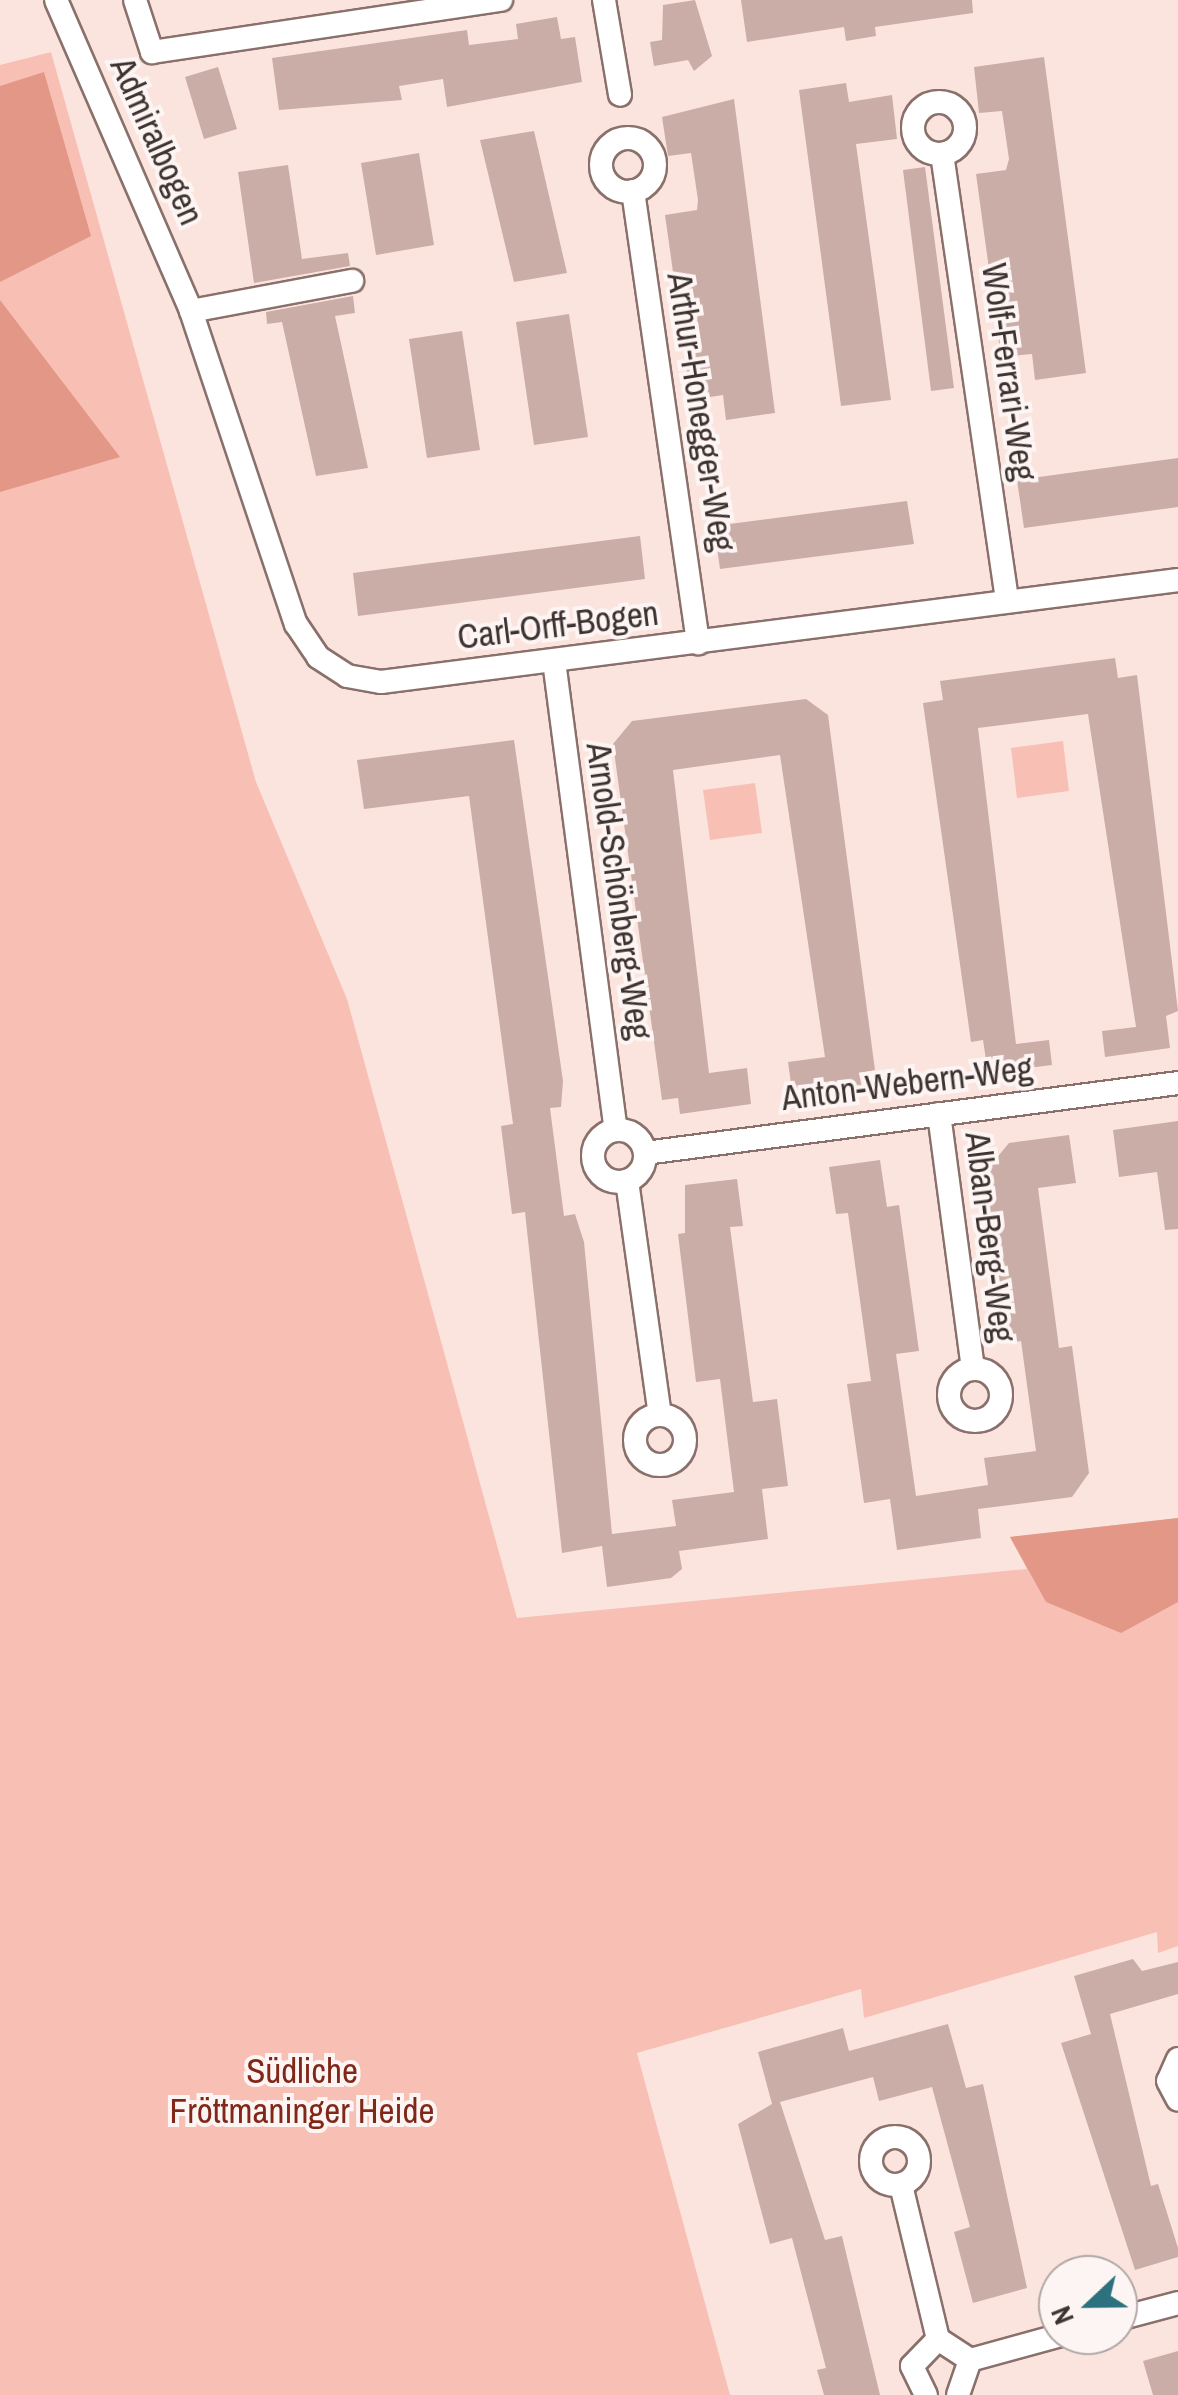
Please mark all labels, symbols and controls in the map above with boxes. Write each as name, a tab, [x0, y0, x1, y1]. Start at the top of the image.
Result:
street label: Admiralbogen	[101, 51, 213, 231]
street label: Wolf-Ferrari-Weg	[973, 261, 1045, 483]
street label: Arthur-Honegger-Weg	[658, 270, 744, 554]
street label: Carl-Orff-Bogen	[455, 592, 661, 658]
street label: Arnold-Schönberg-Weg	[577, 740, 661, 1042]
street label: Anton-Webern-Weg	[779, 1047, 1035, 1119]
street label: Alban-Berg-Weg	[956, 1129, 1024, 1345]
park label: Südliche Fröttmaninger Heide	[170, 2050, 434, 2132]
north arrow	[1038, 2255, 1138, 2355]
text: N	[1041, 2301, 1083, 2330]

